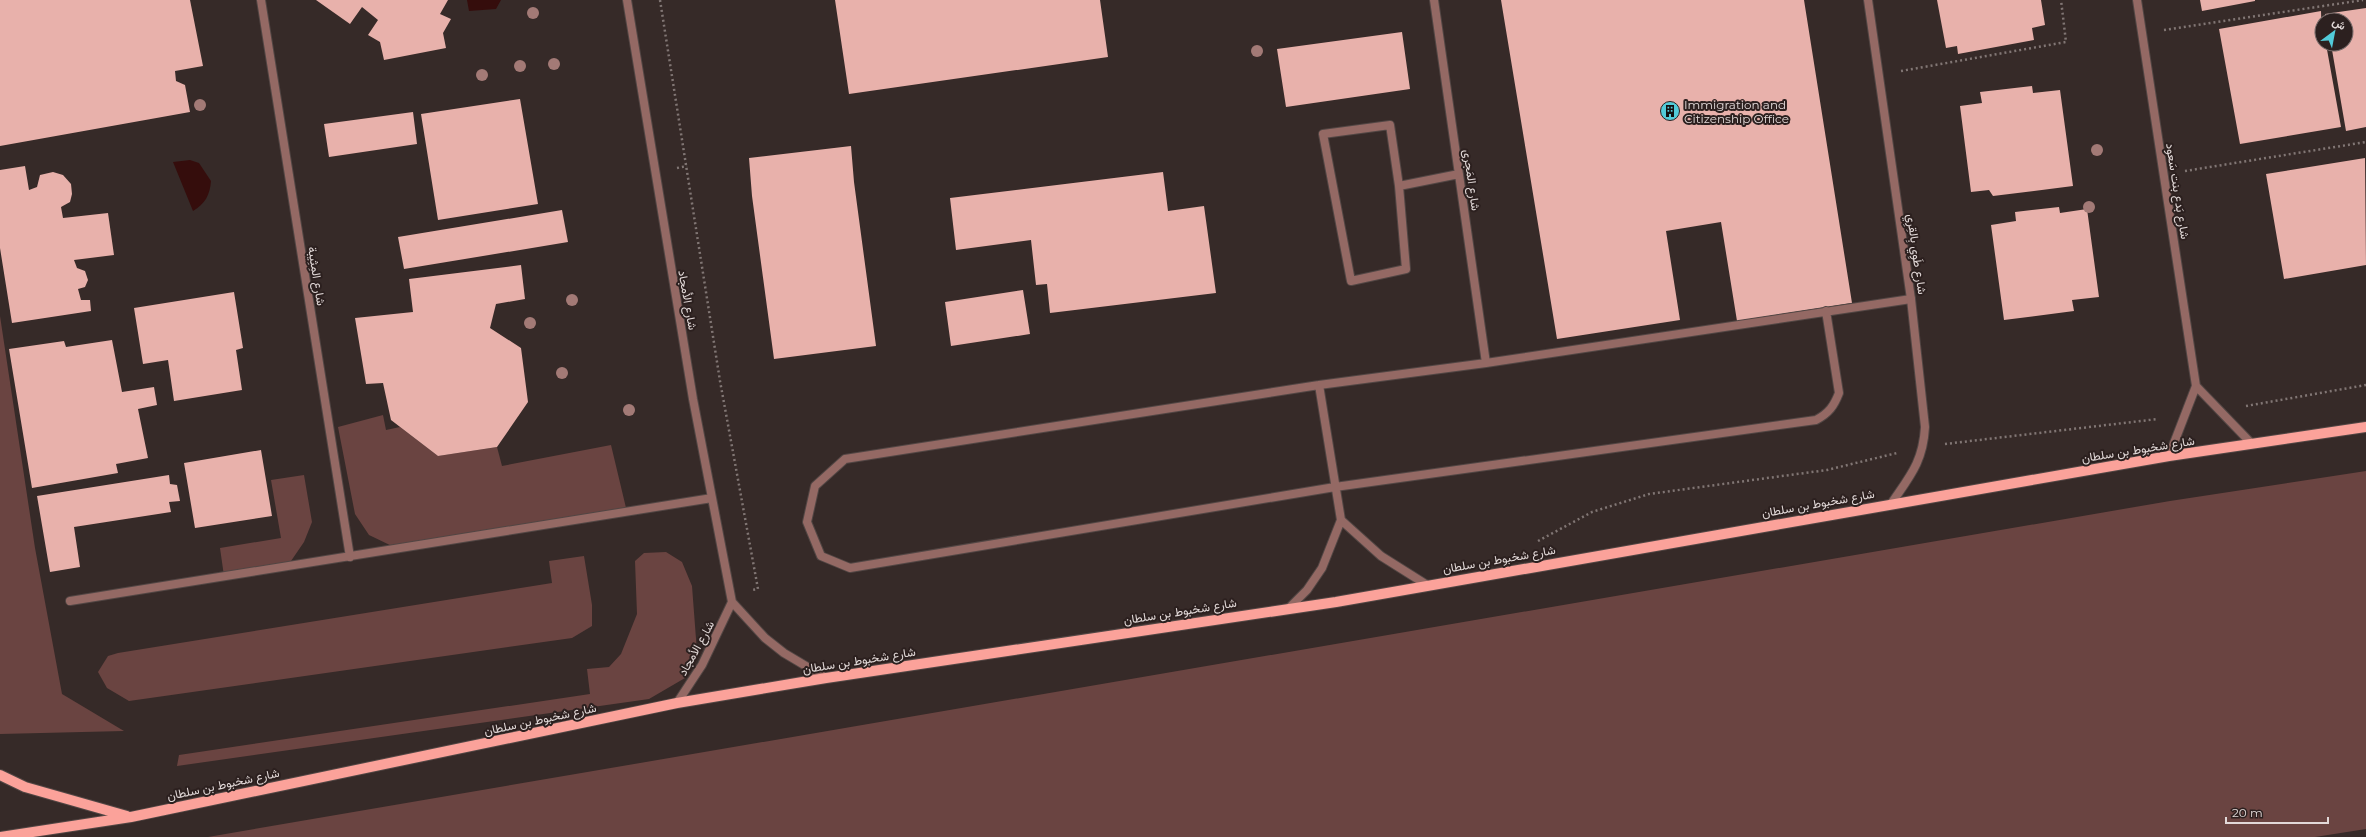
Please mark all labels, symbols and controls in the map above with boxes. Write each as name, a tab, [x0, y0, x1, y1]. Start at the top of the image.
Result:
north arrow	[2314, 12, 2354, 52]
text: ش	[2330, 14, 2349, 33]
place label: Immigration and Citizenship Office	[1684, 97, 1789, 126]
building icon: Immigration and Citizenship Office	[1659, 100, 1681, 122]
street label: شارع بَدع بنت سَعود	[2161, 142, 2193, 240]
street label: شارع المَجرى	[1458, 148, 1484, 212]
street label: شارع طَوِي بِالقِرِي	[1901, 213, 1930, 296]
street label: شارع المِثِيبة	[303, 245, 329, 307]
street label: شارع الأمجاد	[673, 269, 701, 331]
street label: شارع شخبوط بن سلطان	[2080, 433, 2196, 467]
street label: شارع شخبوط بن سلطان	[1760, 486, 1876, 522]
street label: شارع شخبوط بن سلطان	[1441, 542, 1557, 578]
street label: شارع شخبوط بن سلطان	[1122, 595, 1238, 629]
street label: شارع الأمجاد	[675, 618, 719, 679]
street label: شارع شخبوط بن سلطان	[801, 644, 917, 678]
street label: شارع شخبوط بن سلطان	[482, 700, 598, 740]
street label: شارع شخبوط بن سلطان	[165, 765, 281, 805]
scale bar	[2226, 799, 2328, 825]
text: 20 m	[2232, 805, 2263, 820]

